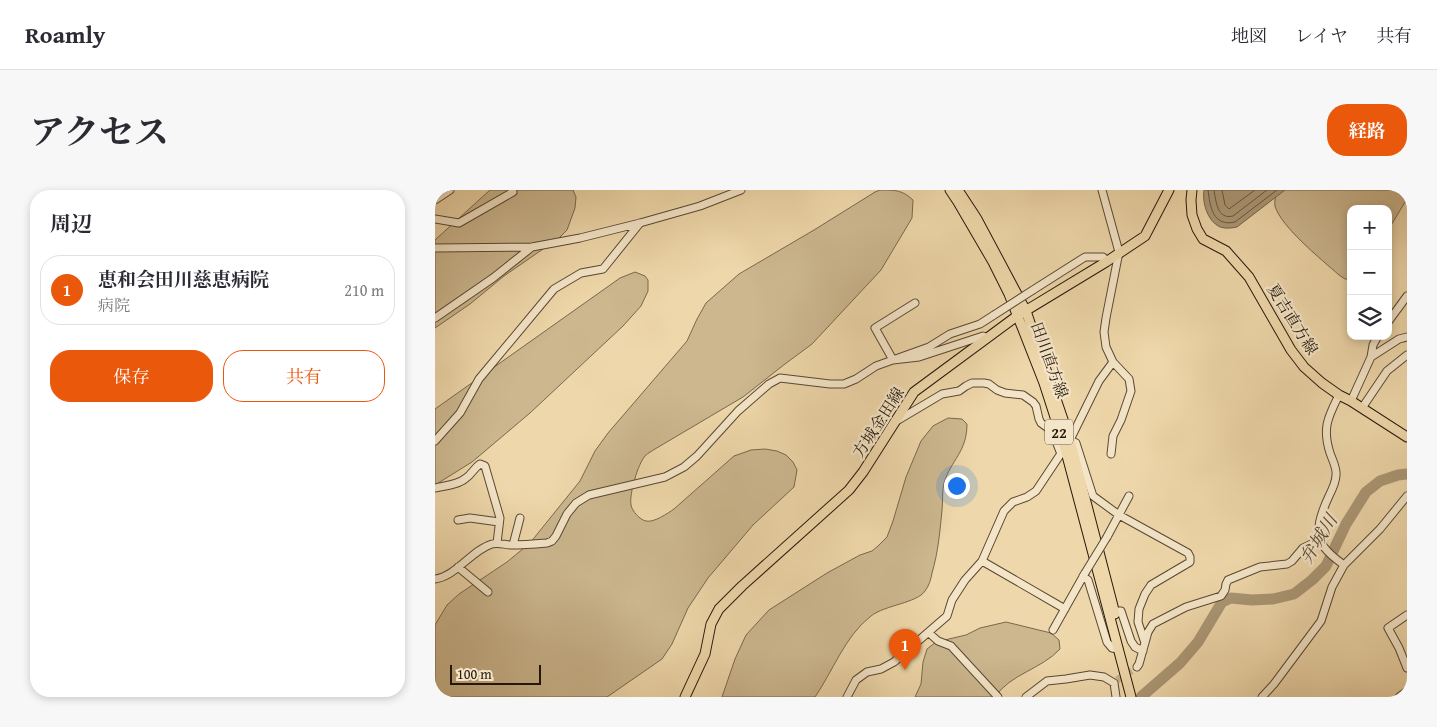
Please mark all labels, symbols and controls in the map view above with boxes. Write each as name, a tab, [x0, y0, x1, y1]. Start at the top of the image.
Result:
text: Roamly	[25, 17, 105, 52]
text: 地図	[1231, 22, 1267, 49]
text: レイヤ	[1295, 22, 1348, 49]
text: 共有	[1376, 22, 1412, 49]
button: 経路	[1327, 104, 1407, 156]
text: アクセス	[30, 106, 169, 157]
map controls	[1347, 205, 1392, 340]
button: +	[1347, 205, 1392, 250]
text: 周辺	[50, 208, 92, 239]
button: −	[1347, 250, 1392, 295]
text: 恵和会田川慈恵病院	[98, 265, 269, 293]
text: 1	[63, 278, 71, 302]
text: 210 m	[344, 278, 384, 302]
street label: 夏吉直方線	[1262, 279, 1324, 359]
text: 病院	[98, 293, 130, 317]
button: layers	[1347, 295, 1392, 340]
street label: 田川直方線	[1025, 318, 1075, 402]
button: 保存	[50, 350, 213, 402]
button: 共有	[223, 350, 385, 402]
street label: 方城金田線	[846, 382, 910, 462]
road number: 22	[1045, 420, 1073, 444]
your location	[944, 473, 970, 499]
water label: 弁城川	[1292, 507, 1345, 569]
pin: 1	[889, 629, 921, 670]
scale bar	[450, 662, 541, 685]
text: 100 m	[457, 664, 492, 684]

